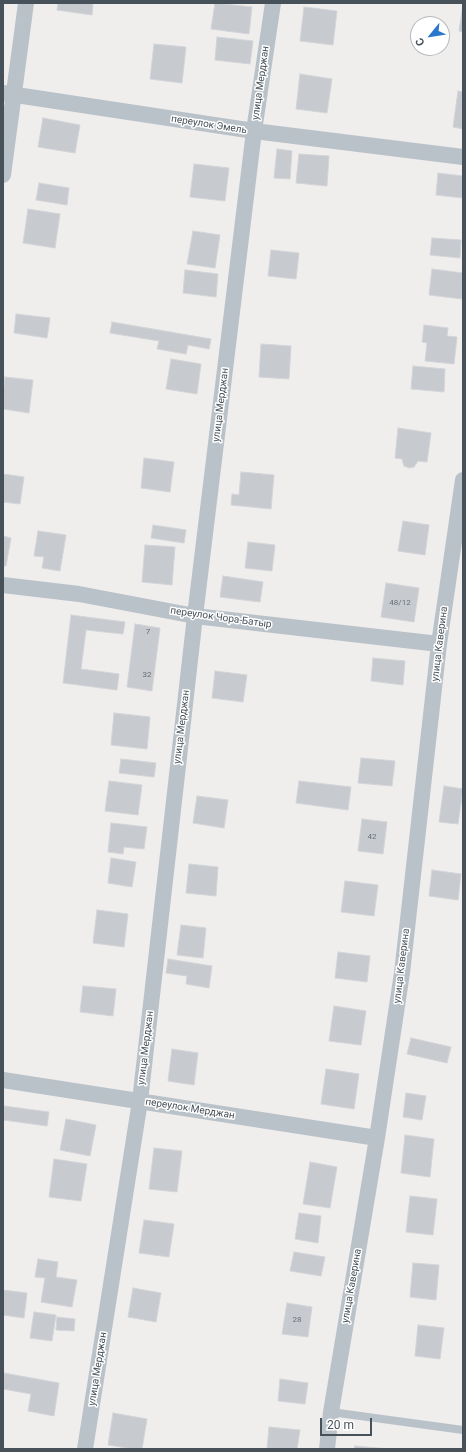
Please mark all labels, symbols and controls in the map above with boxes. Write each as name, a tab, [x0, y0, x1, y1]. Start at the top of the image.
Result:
north arrow	[410, 16, 450, 56]
text: С	[413, 35, 427, 48]
street label: улица Мерджан	[250, 45, 272, 121]
street label: переулок Эмель	[170, 113, 248, 137]
street label: улица Мерджан	[211, 367, 231, 443]
house number: 48/12	[389, 598, 411, 608]
street label: переулок Чора-Батыр	[170, 605, 272, 631]
street label: улица Каверина	[429, 606, 451, 682]
house number: 7	[146, 627, 150, 637]
house number: 32	[143, 670, 151, 680]
street label: улица Мерджан	[172, 689, 192, 765]
house number: 42	[368, 832, 376, 842]
street label: улица Каверина	[391, 928, 413, 1004]
street label: улица Мерджан	[136, 1010, 156, 1086]
street label: переулок Мерджан	[144, 1096, 236, 1122]
street label: улица Каверина	[340, 1248, 364, 1324]
house number: 28	[293, 1315, 301, 1325]
street label: улица Мерджан	[86, 1331, 110, 1407]
scale bar	[322, 1410, 374, 1436]
text: 20 m	[327, 1418, 354, 1432]

